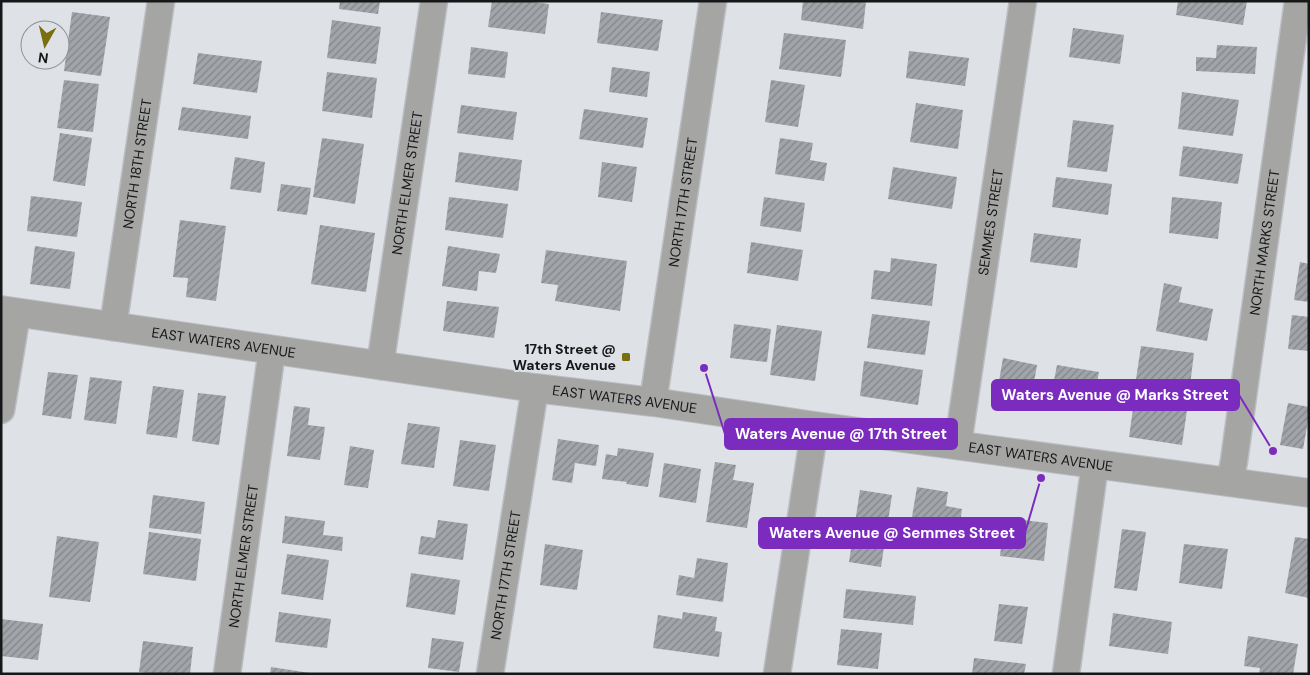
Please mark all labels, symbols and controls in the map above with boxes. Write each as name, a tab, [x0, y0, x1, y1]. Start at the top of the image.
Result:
north arrow	[20, 20, 70, 70]
text: N	[37, 48, 50, 67]
street label: NORTH 18TH STREET	[119, 97, 156, 230]
street label: NORTH ELMER STREET	[388, 110, 427, 256]
street label: NORTH 17TH STREET	[664, 136, 701, 268]
street label: SEMMES STREET	[974, 168, 1007, 277]
street label: NORTH MARKS STREET	[1245, 168, 1283, 317]
street label: EAST WATERS AVENUE	[150, 323, 297, 362]
place label: 17th Street @ Waters Avenue	[513, 340, 616, 374]
marker: 17th Street @ Waters Avenue	[620, 351, 632, 363]
callout: Waters Avenue @ Marks Street	[992, 380, 1239, 410]
street label: EAST WATERS AVENUE	[551, 381, 698, 417]
text: Waters Avenue @ Marks Street	[1001, 385, 1229, 405]
callout: Waters Avenue @ 17th Street	[725, 419, 957, 449]
text: Waters Avenue @ 17th Street	[735, 424, 947, 444]
street label: EAST WATERS AVENUE	[967, 438, 1114, 475]
street label: NORTH ELMER STREET	[224, 483, 262, 629]
street label: NORTH 17TH STREET	[486, 509, 525, 641]
callout: Waters Avenue @ Semmes Street	[759, 518, 1025, 548]
text: Waters Avenue @ Semmes Street	[769, 523, 1015, 543]

